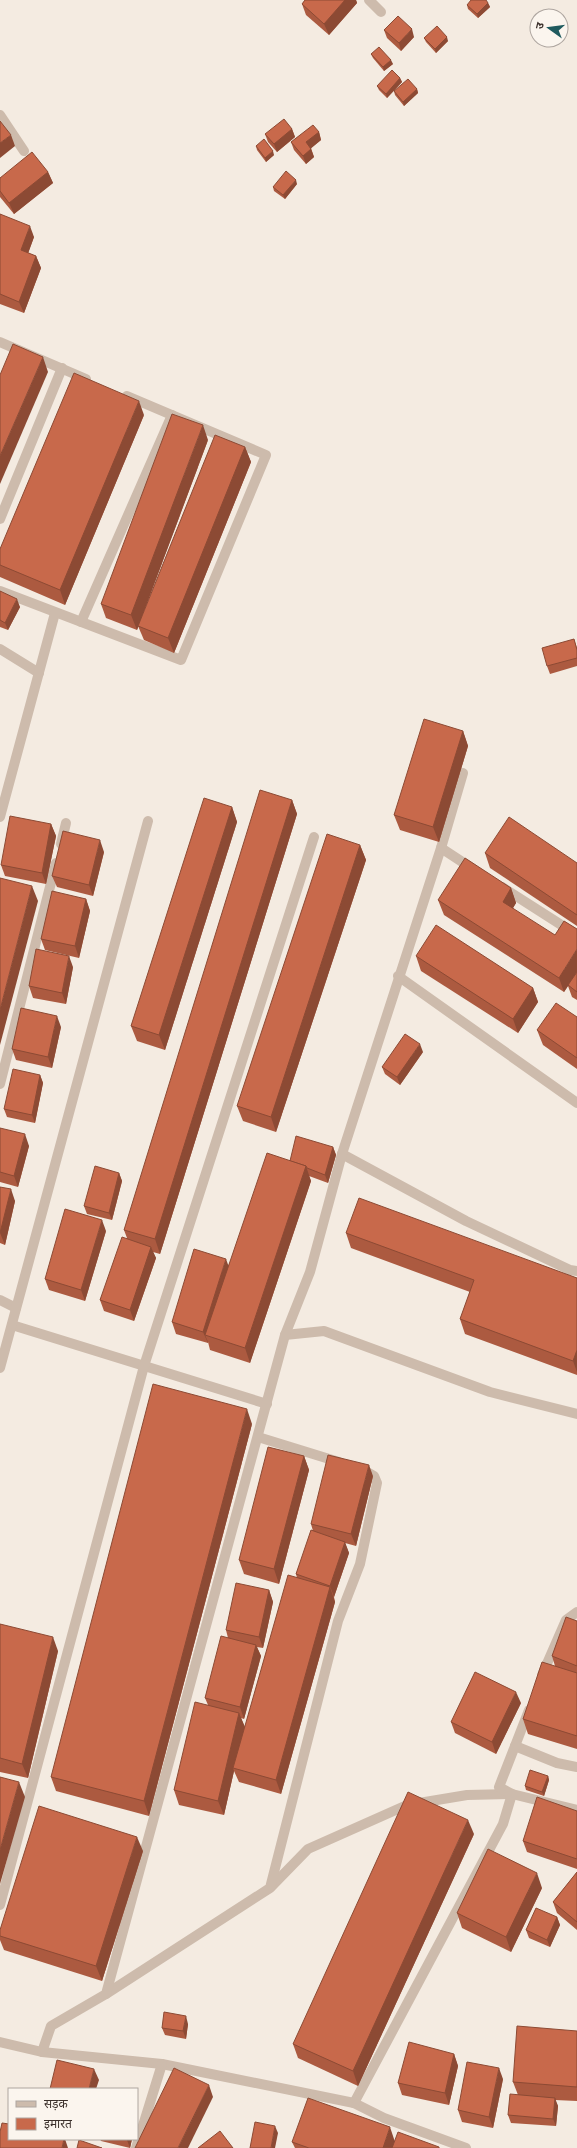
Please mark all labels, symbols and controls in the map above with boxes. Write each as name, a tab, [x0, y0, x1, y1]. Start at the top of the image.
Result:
north arrow	[529, 8, 569, 48]
text: उ	[533, 20, 547, 30]
legend	[8, 2088, 138, 2140]
text: सड़क	[44, 2097, 69, 2111]
text: इमारत	[44, 2117, 73, 2131]

